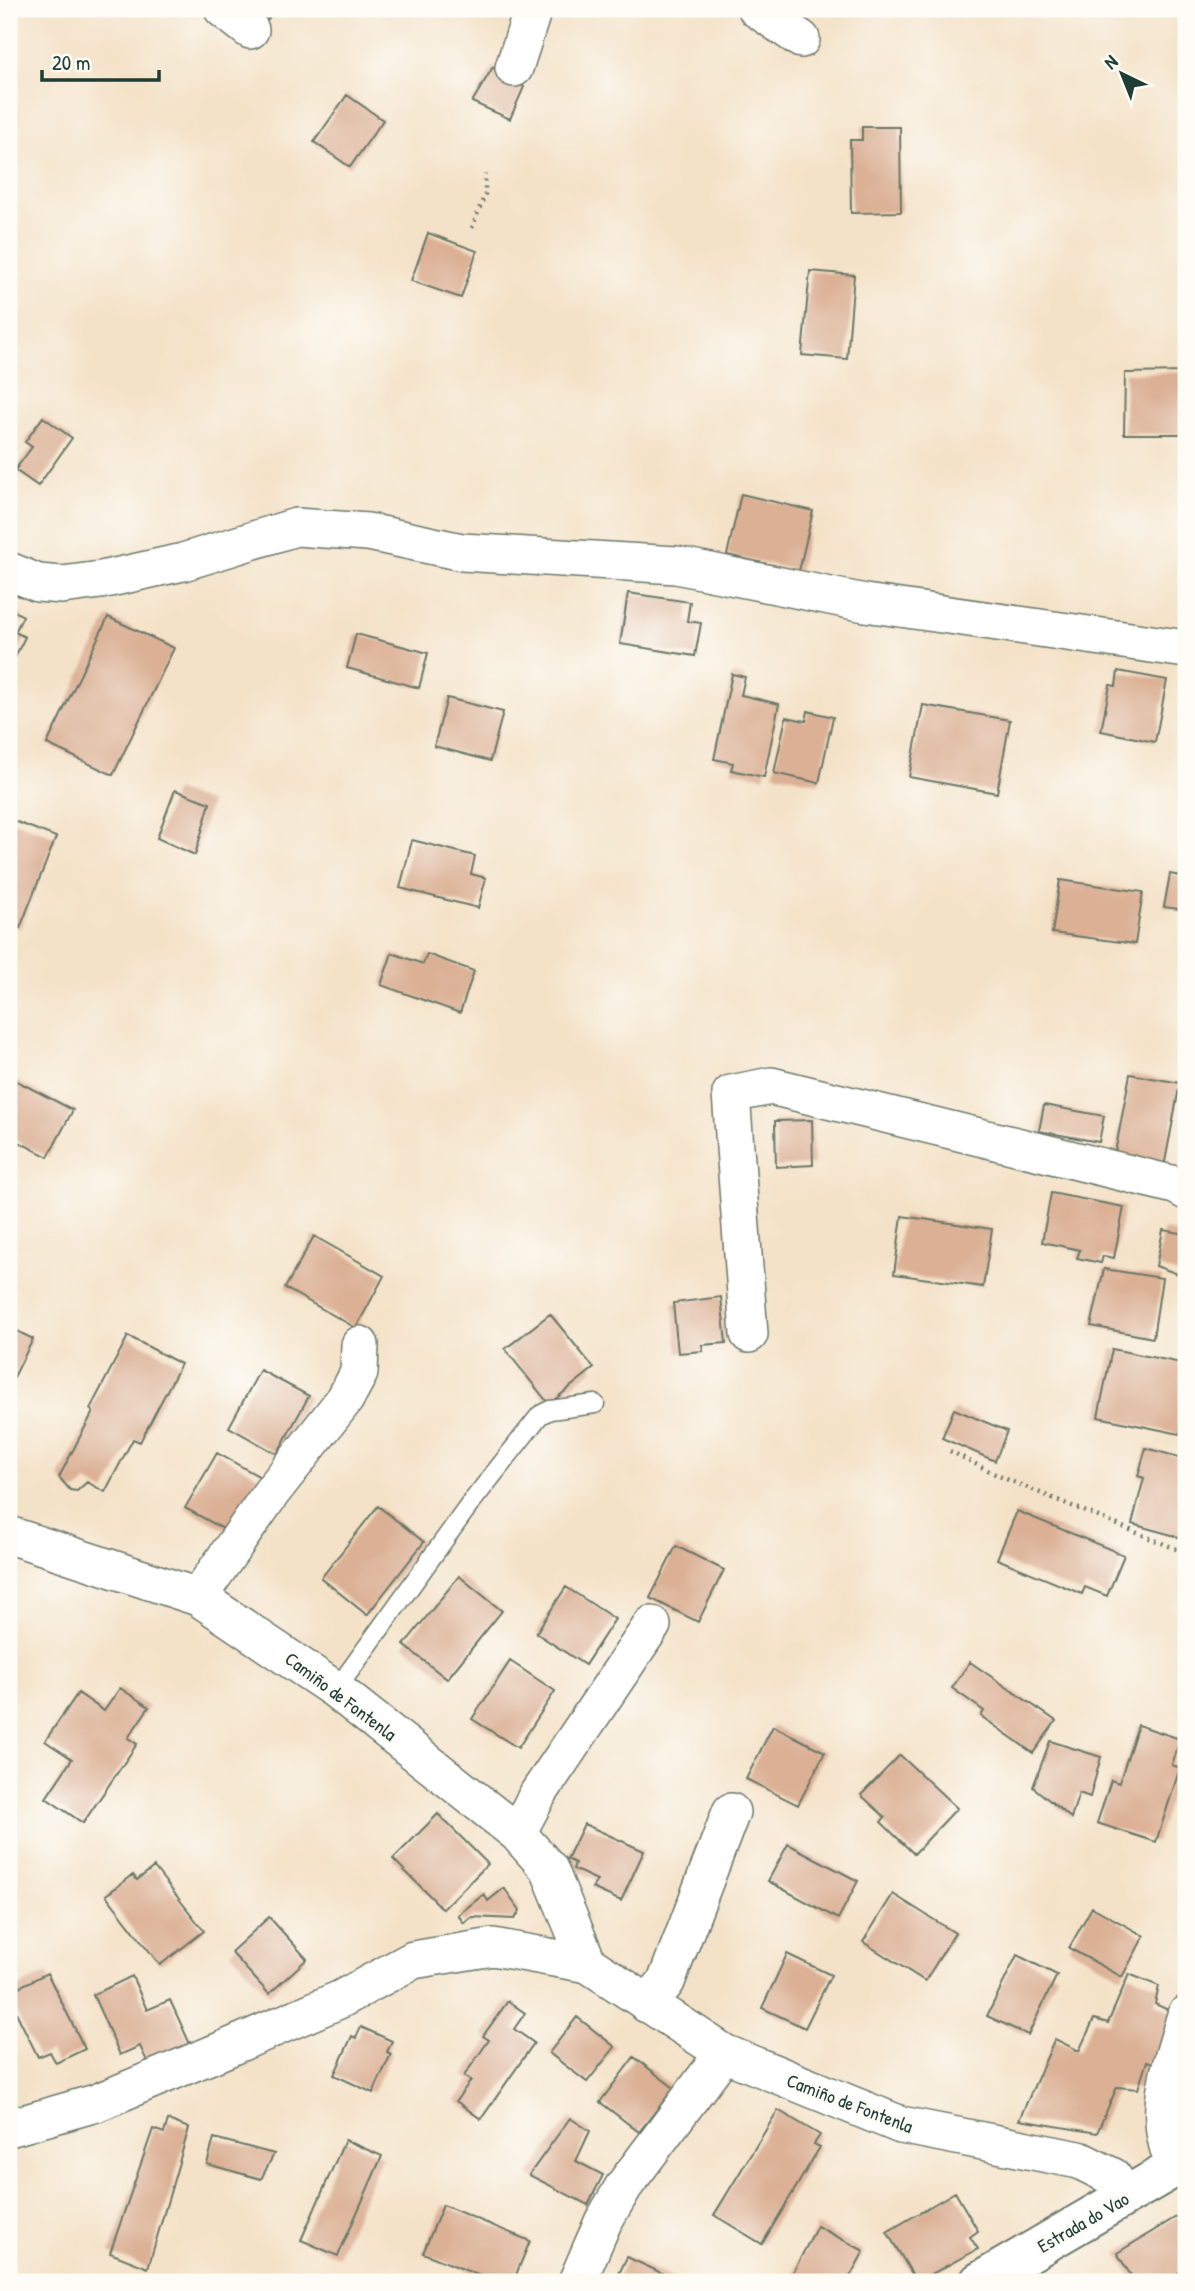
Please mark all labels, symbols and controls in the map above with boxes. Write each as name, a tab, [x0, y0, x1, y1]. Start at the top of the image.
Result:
scale bar	[42, 38, 159, 82]
north arrow	[1086, 38, 1156, 108]
text: 20 m	[52, 48, 90, 77]
text: N	[1098, 49, 1123, 75]
street label: Camiño de Fontenla	[280, 1645, 403, 1747]
street label: Camiño de Fontenla	[783, 2067, 918, 2139]
street label: Estrada do Vao	[1033, 2185, 1134, 2259]

